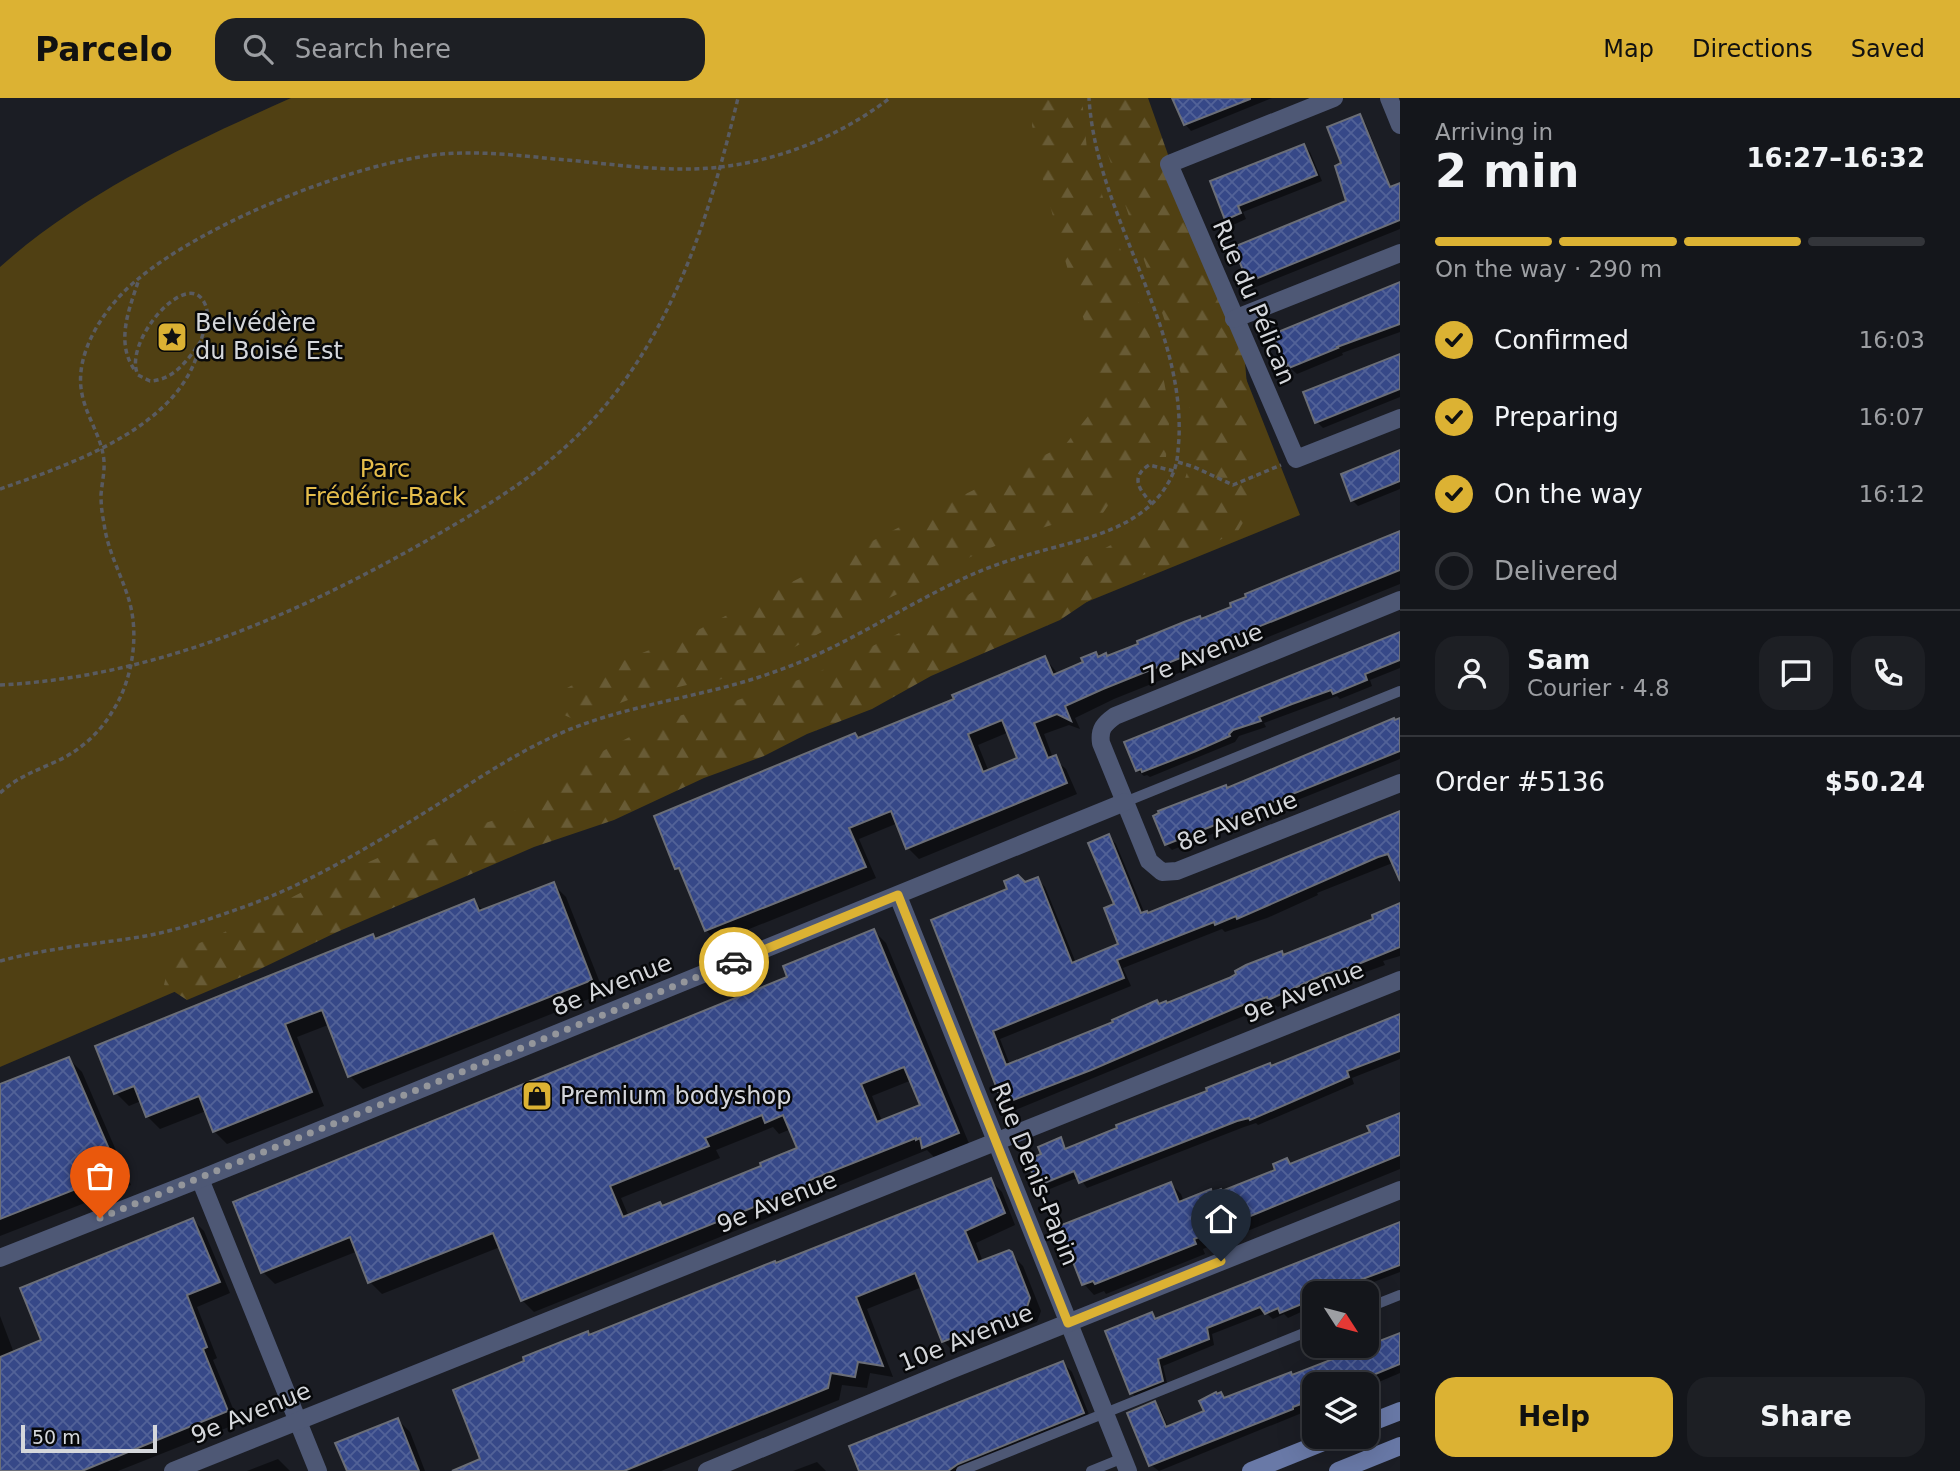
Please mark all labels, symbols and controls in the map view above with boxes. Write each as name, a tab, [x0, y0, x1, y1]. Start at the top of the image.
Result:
search box	[215, 18, 705, 81]
text: Parcelo	[35, 30, 173, 69]
icon: search	[239, 30, 277, 68]
text: Search here	[295, 34, 451, 64]
text: Map	[1603, 35, 1654, 63]
text: Directions	[1692, 35, 1813, 63]
text: Saved	[1851, 35, 1925, 63]
text: Arriving in	[1435, 119, 1553, 145]
text: 16:27–16:32	[1746, 143, 1925, 173]
text: 2 min	[1435, 144, 1579, 198]
street label: Rue du Pélican	[1207, 215, 1301, 389]
text: On the way · 290 m	[1435, 256, 1662, 282]
place label: Belvédère du Boisé Est	[195, 309, 343, 365]
place icon: Belvédère du Boisé Est	[155, 320, 189, 354]
icon: check	[1435, 321, 1473, 359]
text: Confirmed	[1494, 325, 1629, 355]
text: 16:03	[1859, 327, 1925, 353]
icon: check	[1435, 398, 1473, 436]
text: Preparing	[1494, 402, 1619, 432]
text: 16:07	[1859, 404, 1925, 430]
park label: Parc Frédéric-Back	[304, 455, 466, 511]
icon: check	[1435, 475, 1473, 513]
text: On the way	[1494, 479, 1643, 509]
text: 16:12	[1859, 481, 1925, 507]
text: Delivered	[1494, 556, 1618, 586]
street label: 7e Avenue	[1139, 617, 1267, 691]
button: person	[1435, 636, 1509, 710]
button: chat	[1759, 636, 1833, 710]
button: phone	[1851, 636, 1925, 710]
text: Sam	[1527, 645, 1590, 675]
text: Courier · 4.8	[1527, 675, 1670, 701]
text: Order #5136	[1435, 767, 1605, 797]
text: $50.24	[1825, 767, 1925, 797]
street label: 8e Avenue	[1173, 785, 1301, 857]
courier	[699, 927, 769, 997]
icon: car	[715, 943, 753, 981]
street label: 8e Avenue	[548, 948, 676, 1022]
street label: 9e Avenue	[1240, 955, 1368, 1029]
street label: Rue Denis-Papin	[986, 1078, 1084, 1270]
shop icon: Premium bodyshop	[520, 1079, 554, 1113]
place label: Premium bodyshop	[560, 1082, 791, 1110]
pin	[70, 1146, 130, 1218]
icon: bag	[81, 1157, 119, 1195]
street label: 9e Avenue	[713, 1165, 841, 1239]
pin	[1191, 1189, 1251, 1261]
icon: home	[1202, 1200, 1240, 1238]
north arrow	[1302, 1281, 1379, 1358]
map controls	[1302, 1281, 1379, 1449]
street label: 10e Avenue	[895, 1298, 1037, 1378]
button: layers	[1302, 1372, 1379, 1449]
street label: 9e Avenue	[187, 1376, 315, 1450]
button: Help	[1435, 1377, 1673, 1457]
button: Share	[1687, 1377, 1925, 1457]
scale bar	[21, 1422, 158, 1454]
text: 50 m	[32, 1426, 81, 1448]

